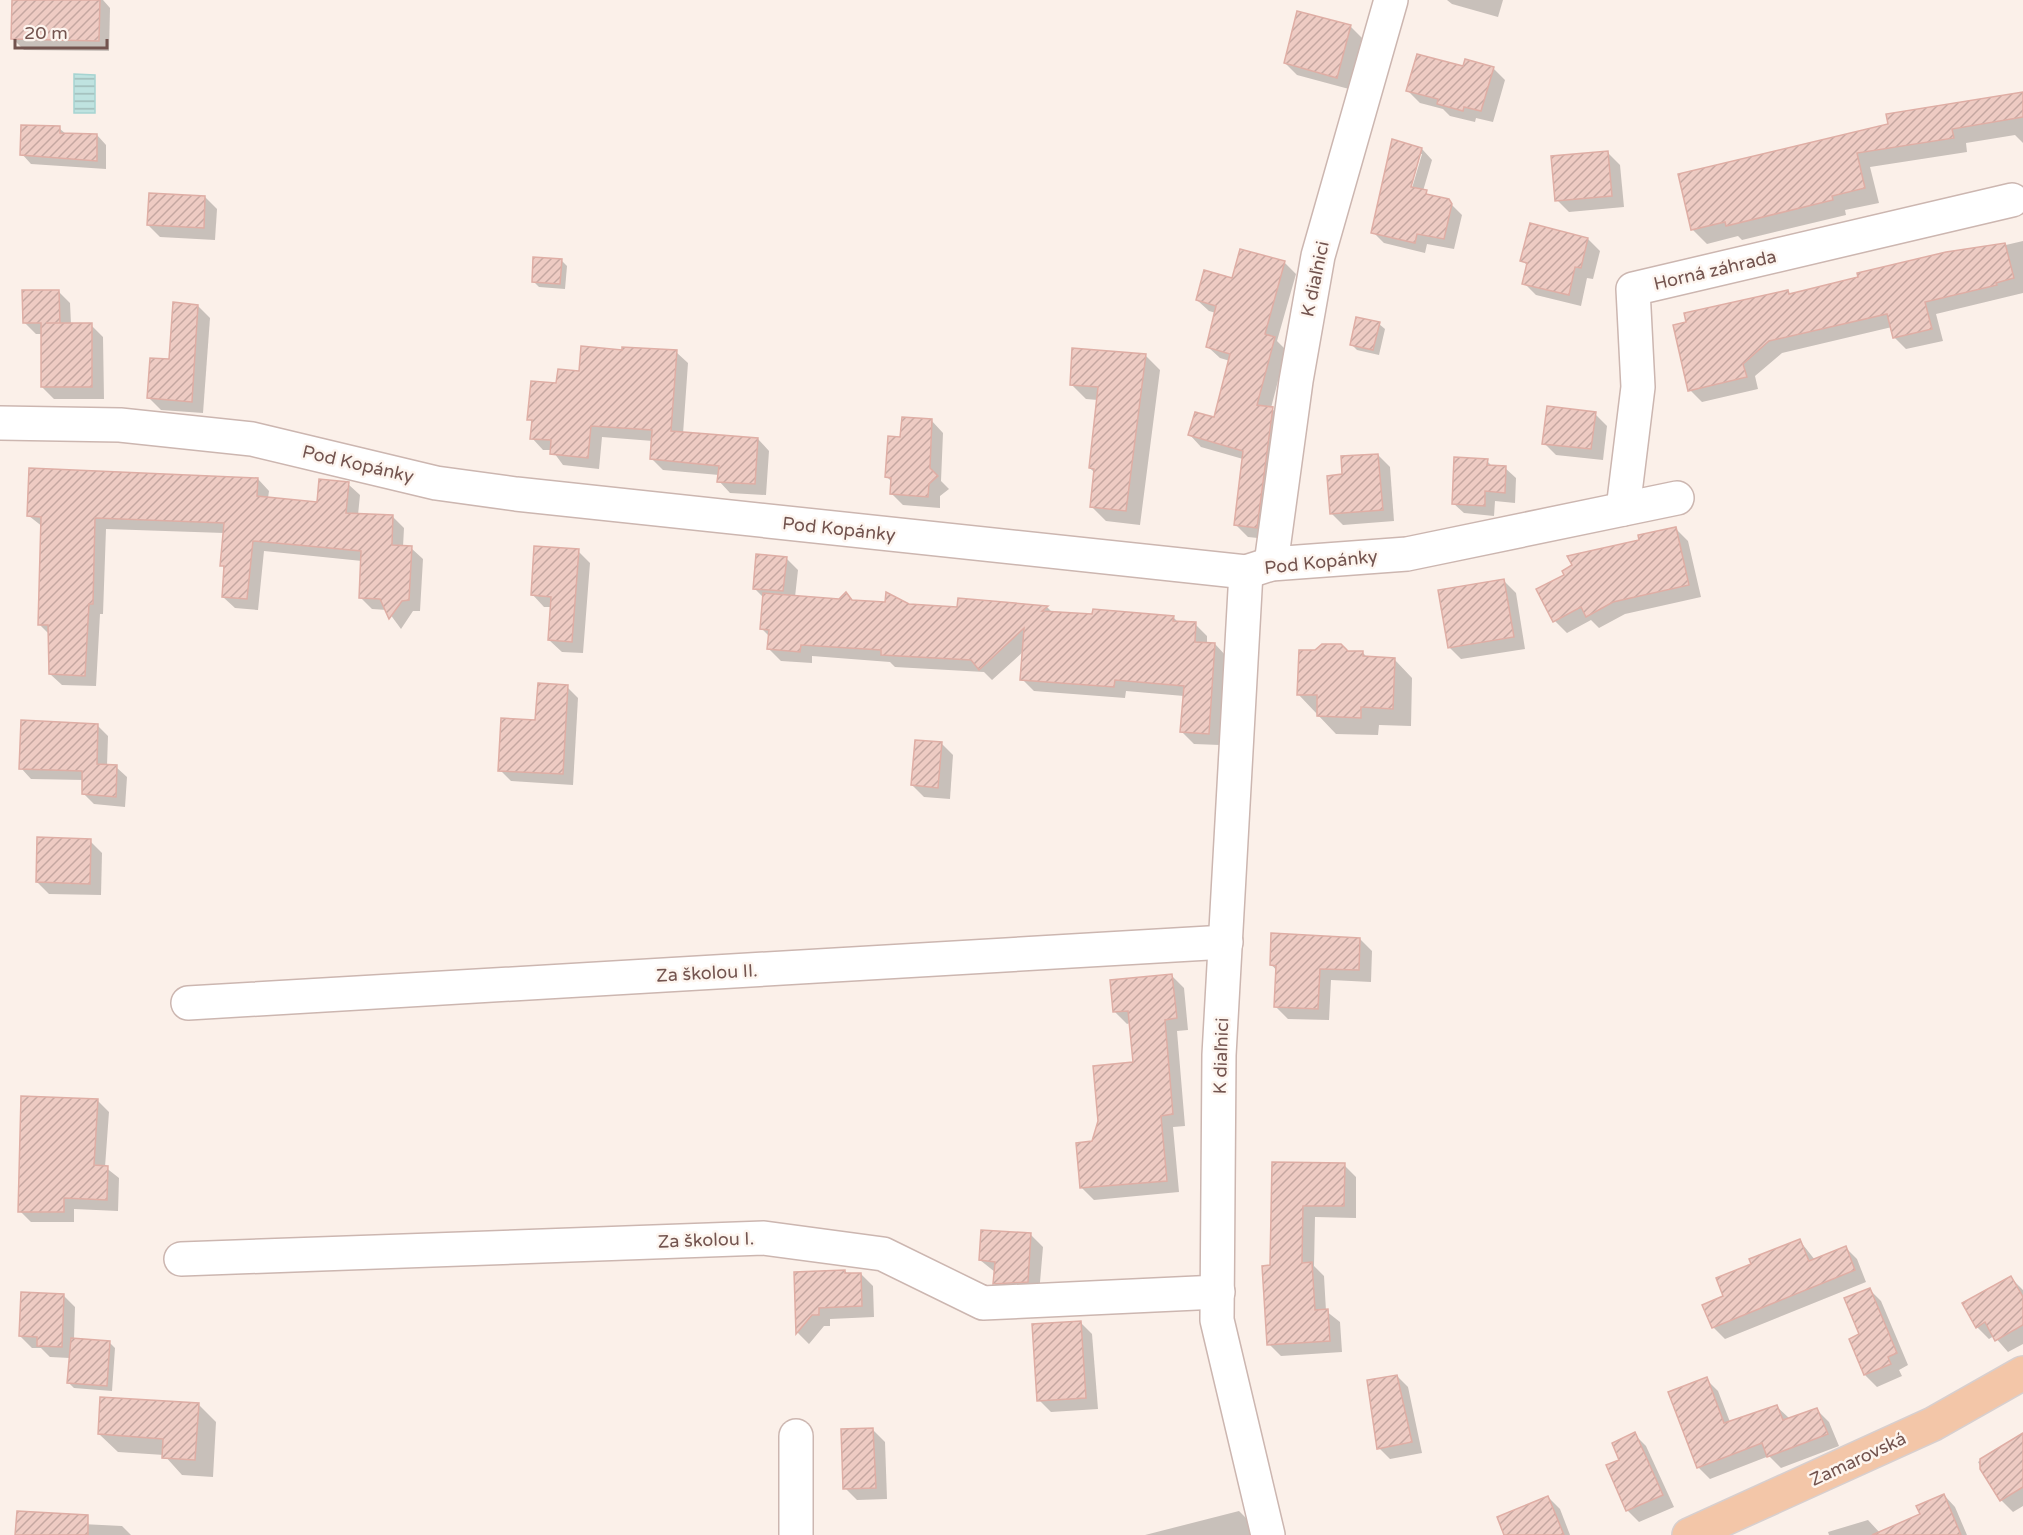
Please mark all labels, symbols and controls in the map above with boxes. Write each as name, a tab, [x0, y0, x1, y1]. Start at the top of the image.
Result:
scale bar	[15, 12, 106, 50]
text: 20 m	[24, 22, 68, 44]
street label: K diaľnici	[1296, 239, 1334, 319]
street label: Horná záhrada	[1651, 245, 1779, 295]
street label: Pod Kopánky	[300, 440, 416, 488]
street label: Pod Kopánky	[781, 512, 897, 546]
street label: Pod Kopánky	[1263, 545, 1379, 579]
street label: Za školou II.	[656, 959, 758, 987]
street label: K diaľnici	[1209, 1017, 1233, 1095]
street label: Za školou I.	[657, 1227, 755, 1253]
street label: Zamarovská	[1806, 1427, 1910, 1491]

